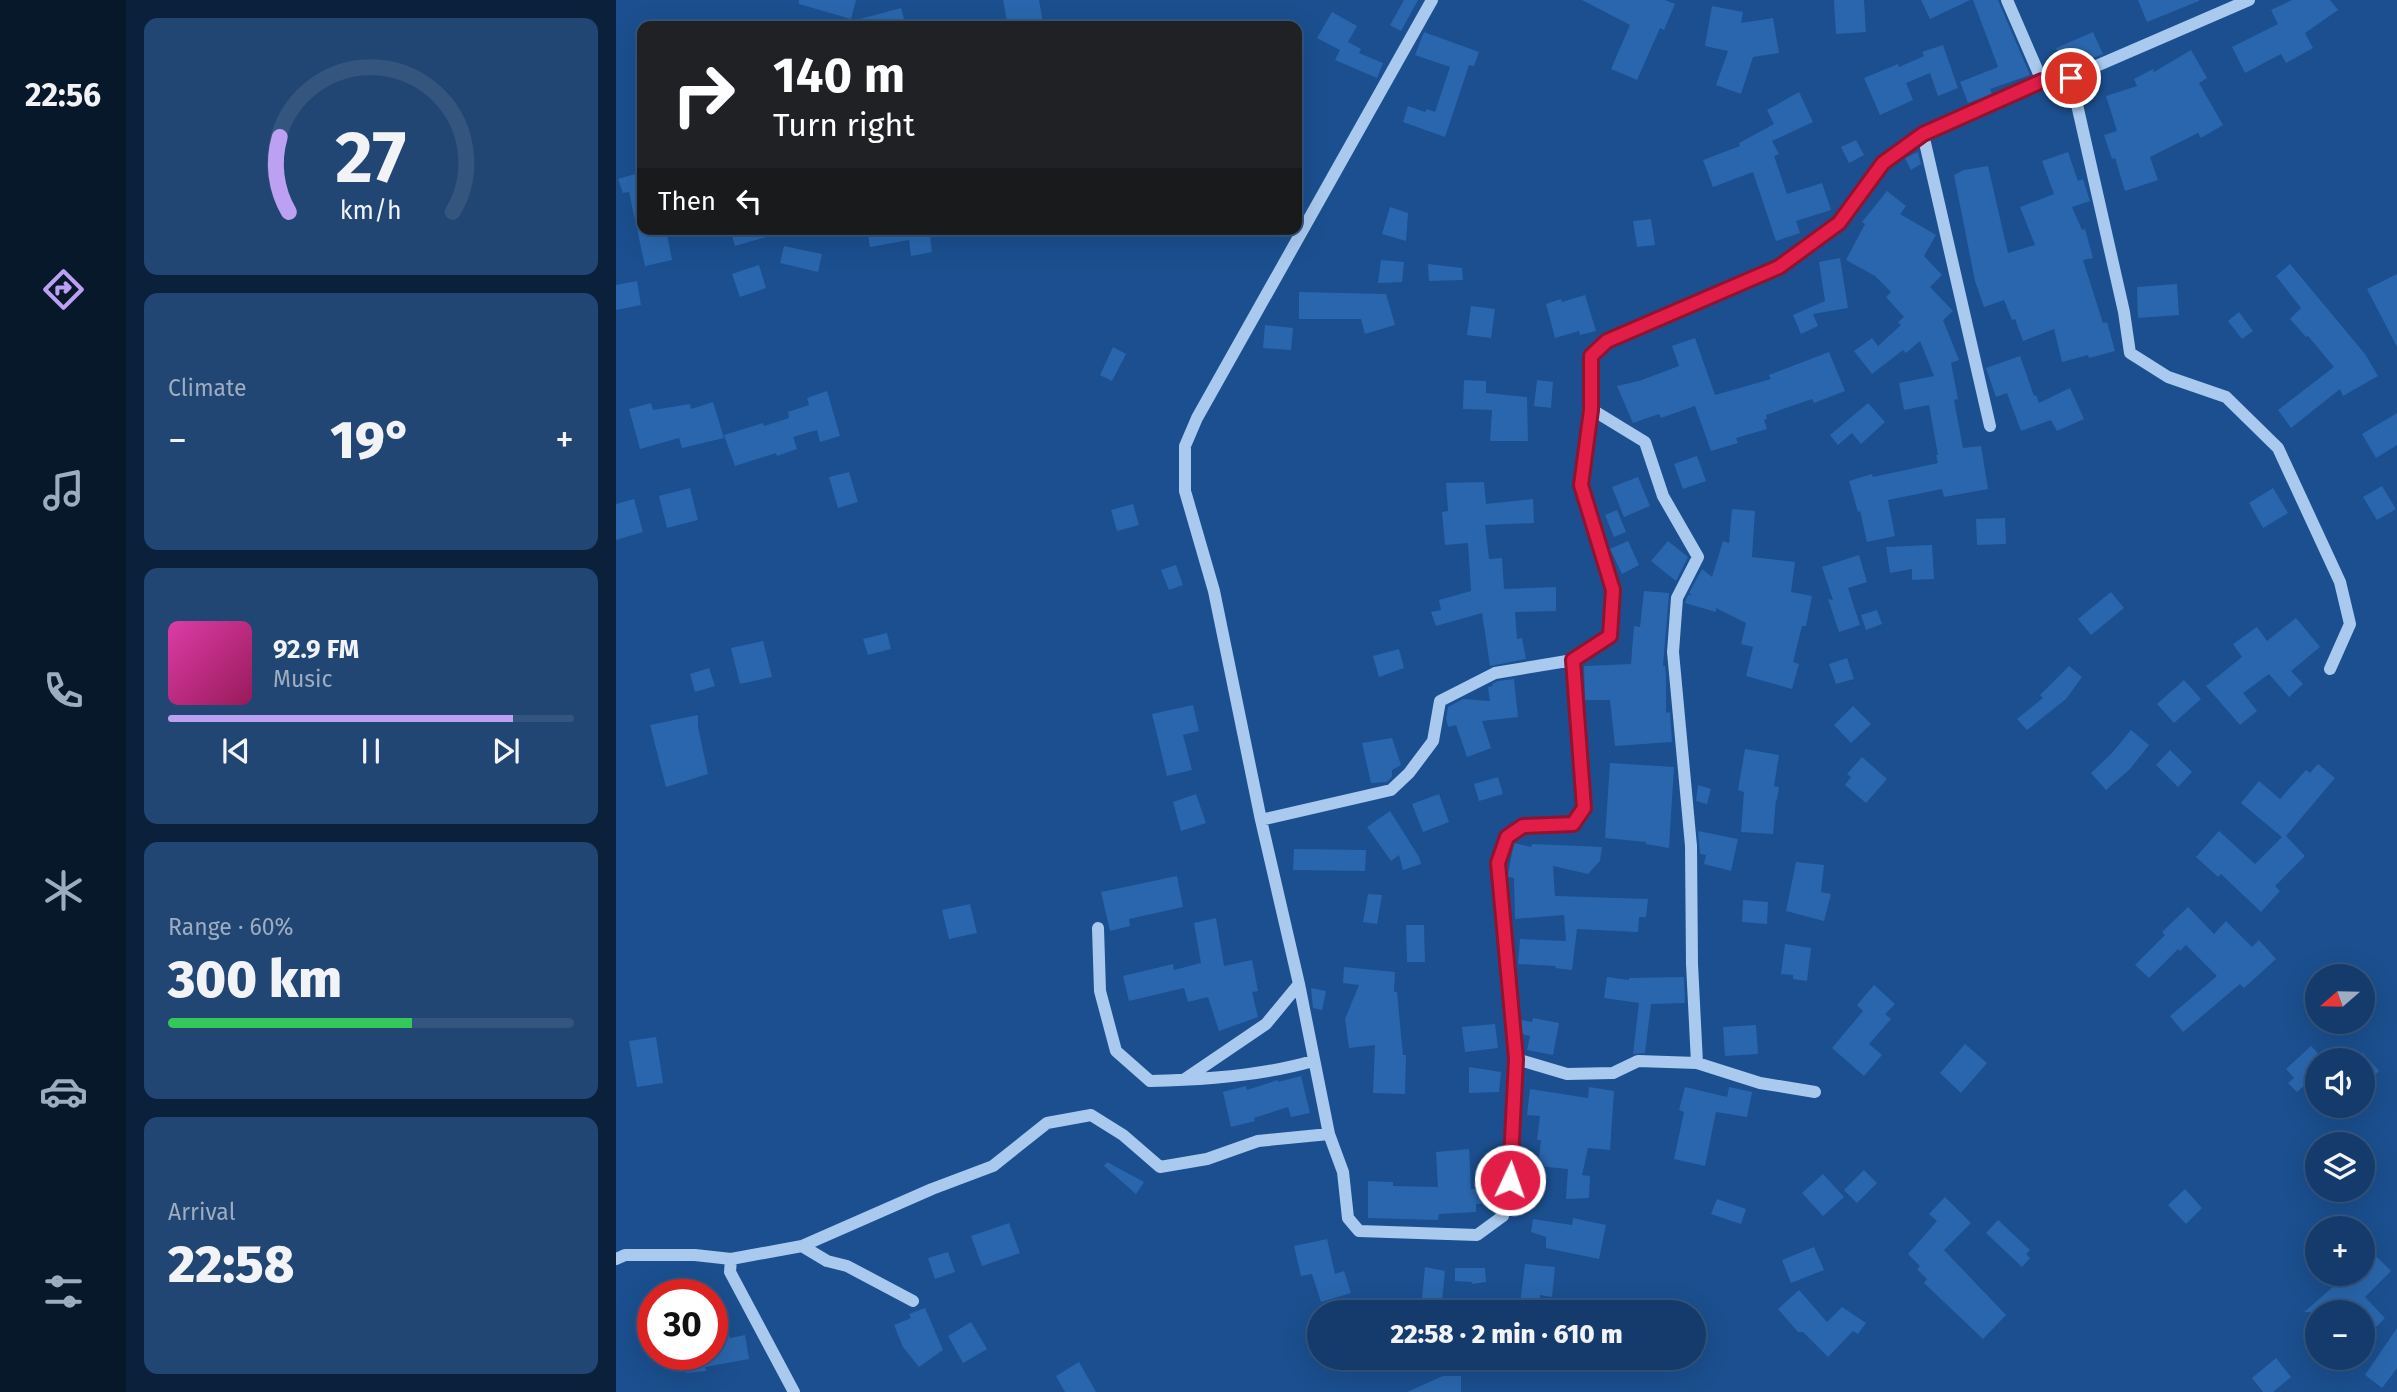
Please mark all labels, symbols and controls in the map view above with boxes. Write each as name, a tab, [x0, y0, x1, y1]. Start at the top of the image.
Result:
text: 140 m	[773, 46, 905, 105]
pin	[2041, 48, 2101, 108]
icon: right	[658, 49, 749, 140]
icon: arrive	[2052, 59, 2090, 97]
text: 22:56	[25, 76, 101, 114]
text: Turn right	[773, 106, 915, 144]
text: 27	[336, 115, 406, 202]
icon: left	[730, 182, 768, 220]
text: Then	[658, 186, 716, 217]
text: km/h	[340, 196, 402, 226]
icon: directions	[39, 265, 88, 314]
text: Climate	[168, 374, 247, 402]
text: 19°	[330, 409, 412, 472]
text: −	[168, 417, 187, 463]
text: +	[555, 417, 574, 463]
icon: music	[39, 466, 88, 515]
text: 92.9 FM	[273, 634, 359, 665]
text: Music	[273, 665, 333, 693]
icon: phone	[39, 666, 88, 715]
icon: previous	[217, 732, 255, 770]
icon: pause	[352, 732, 390, 770]
icon: next	[487, 732, 525, 770]
icon: climate	[39, 866, 88, 915]
text: Range · 60%	[168, 913, 294, 941]
text: 300 km	[168, 948, 342, 1011]
north arrow	[2305, 964, 2375, 1034]
map controls	[2305, 964, 2375, 1370]
button: sound	[2305, 1048, 2375, 1118]
icon: car	[39, 1067, 88, 1116]
button: layers	[2305, 1132, 2375, 1202]
position arrow	[1473, 1143, 1547, 1217]
text: Arrival	[168, 1198, 235, 1226]
button: +	[2305, 1216, 2375, 1286]
text: 22:58	[168, 1233, 294, 1296]
icon: filters	[39, 1267, 88, 1316]
speed limit sign: 30	[637, 1279, 728, 1370]
button: −	[2305, 1300, 2375, 1370]
text: 22:58 · 2 min · 610 m	[1391, 1319, 1623, 1350]

